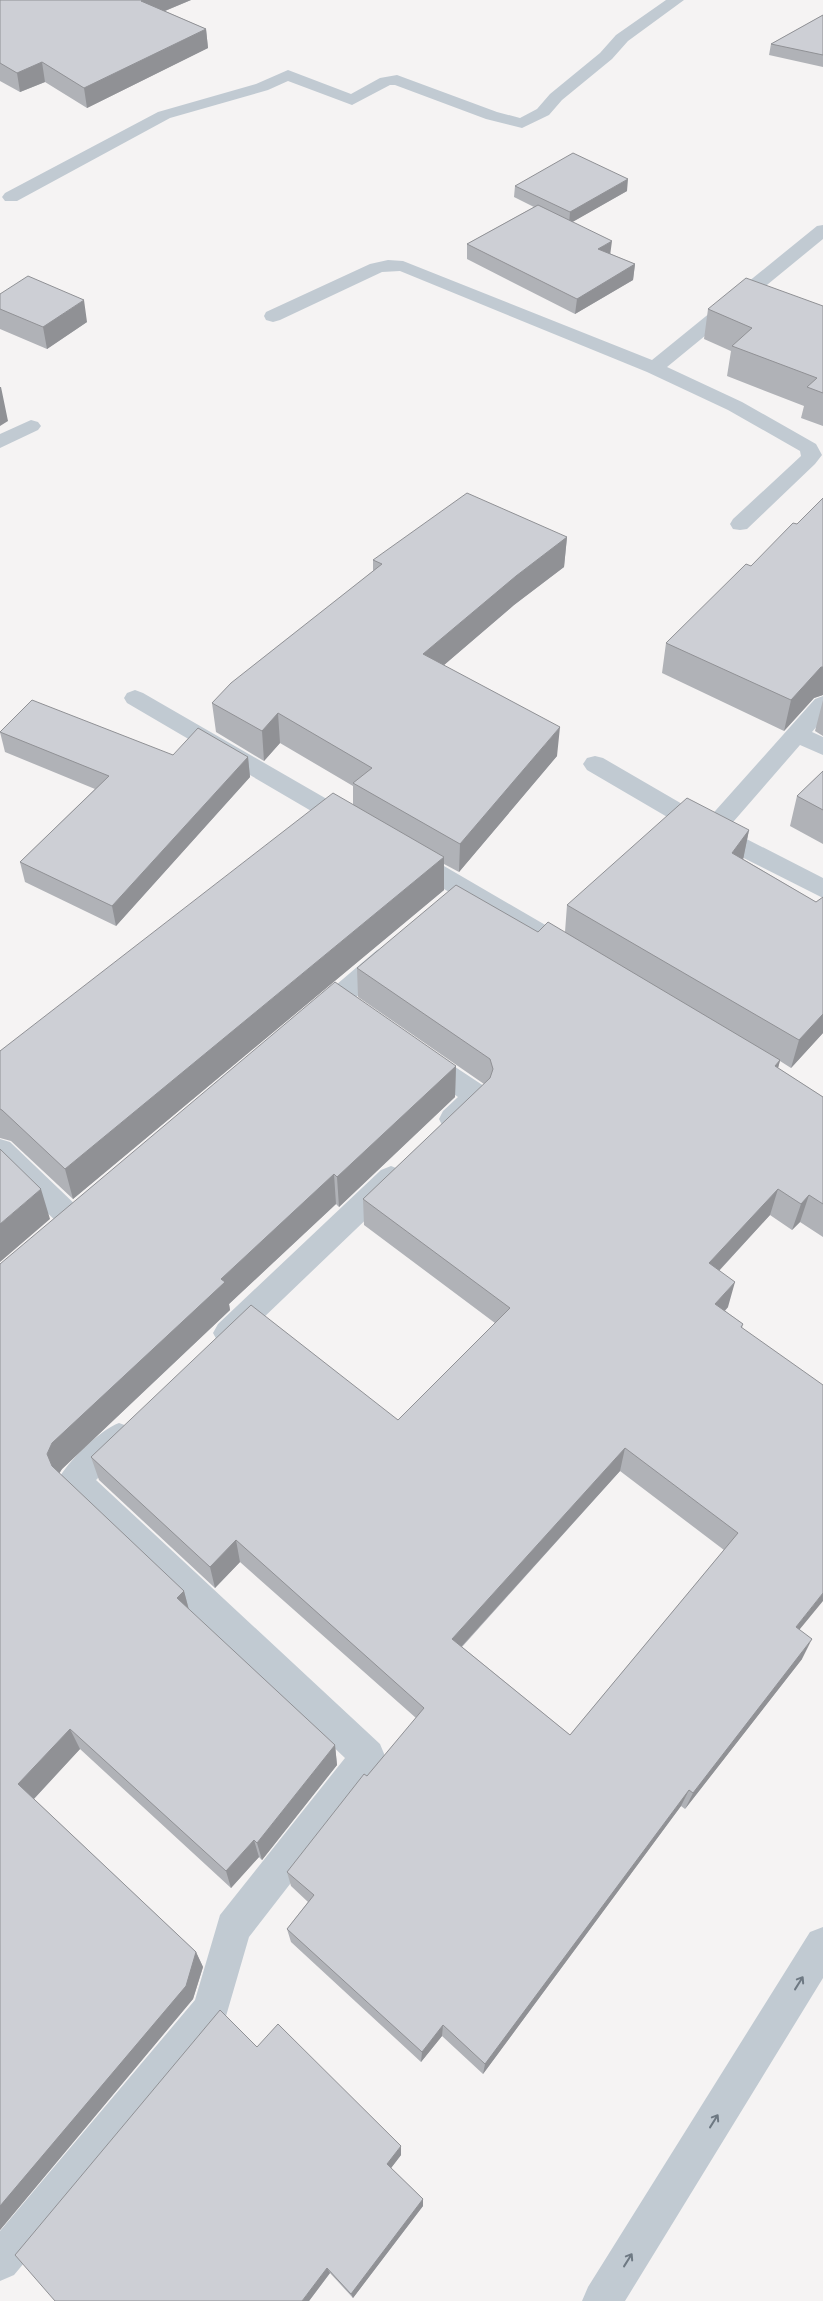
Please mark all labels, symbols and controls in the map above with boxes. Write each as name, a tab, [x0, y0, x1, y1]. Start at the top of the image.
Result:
one-way arrow	[795, 1977, 805, 1991]
one-way arrow	[709, 2115, 719, 2129]
one-way arrow	[623, 2253, 633, 2267]

